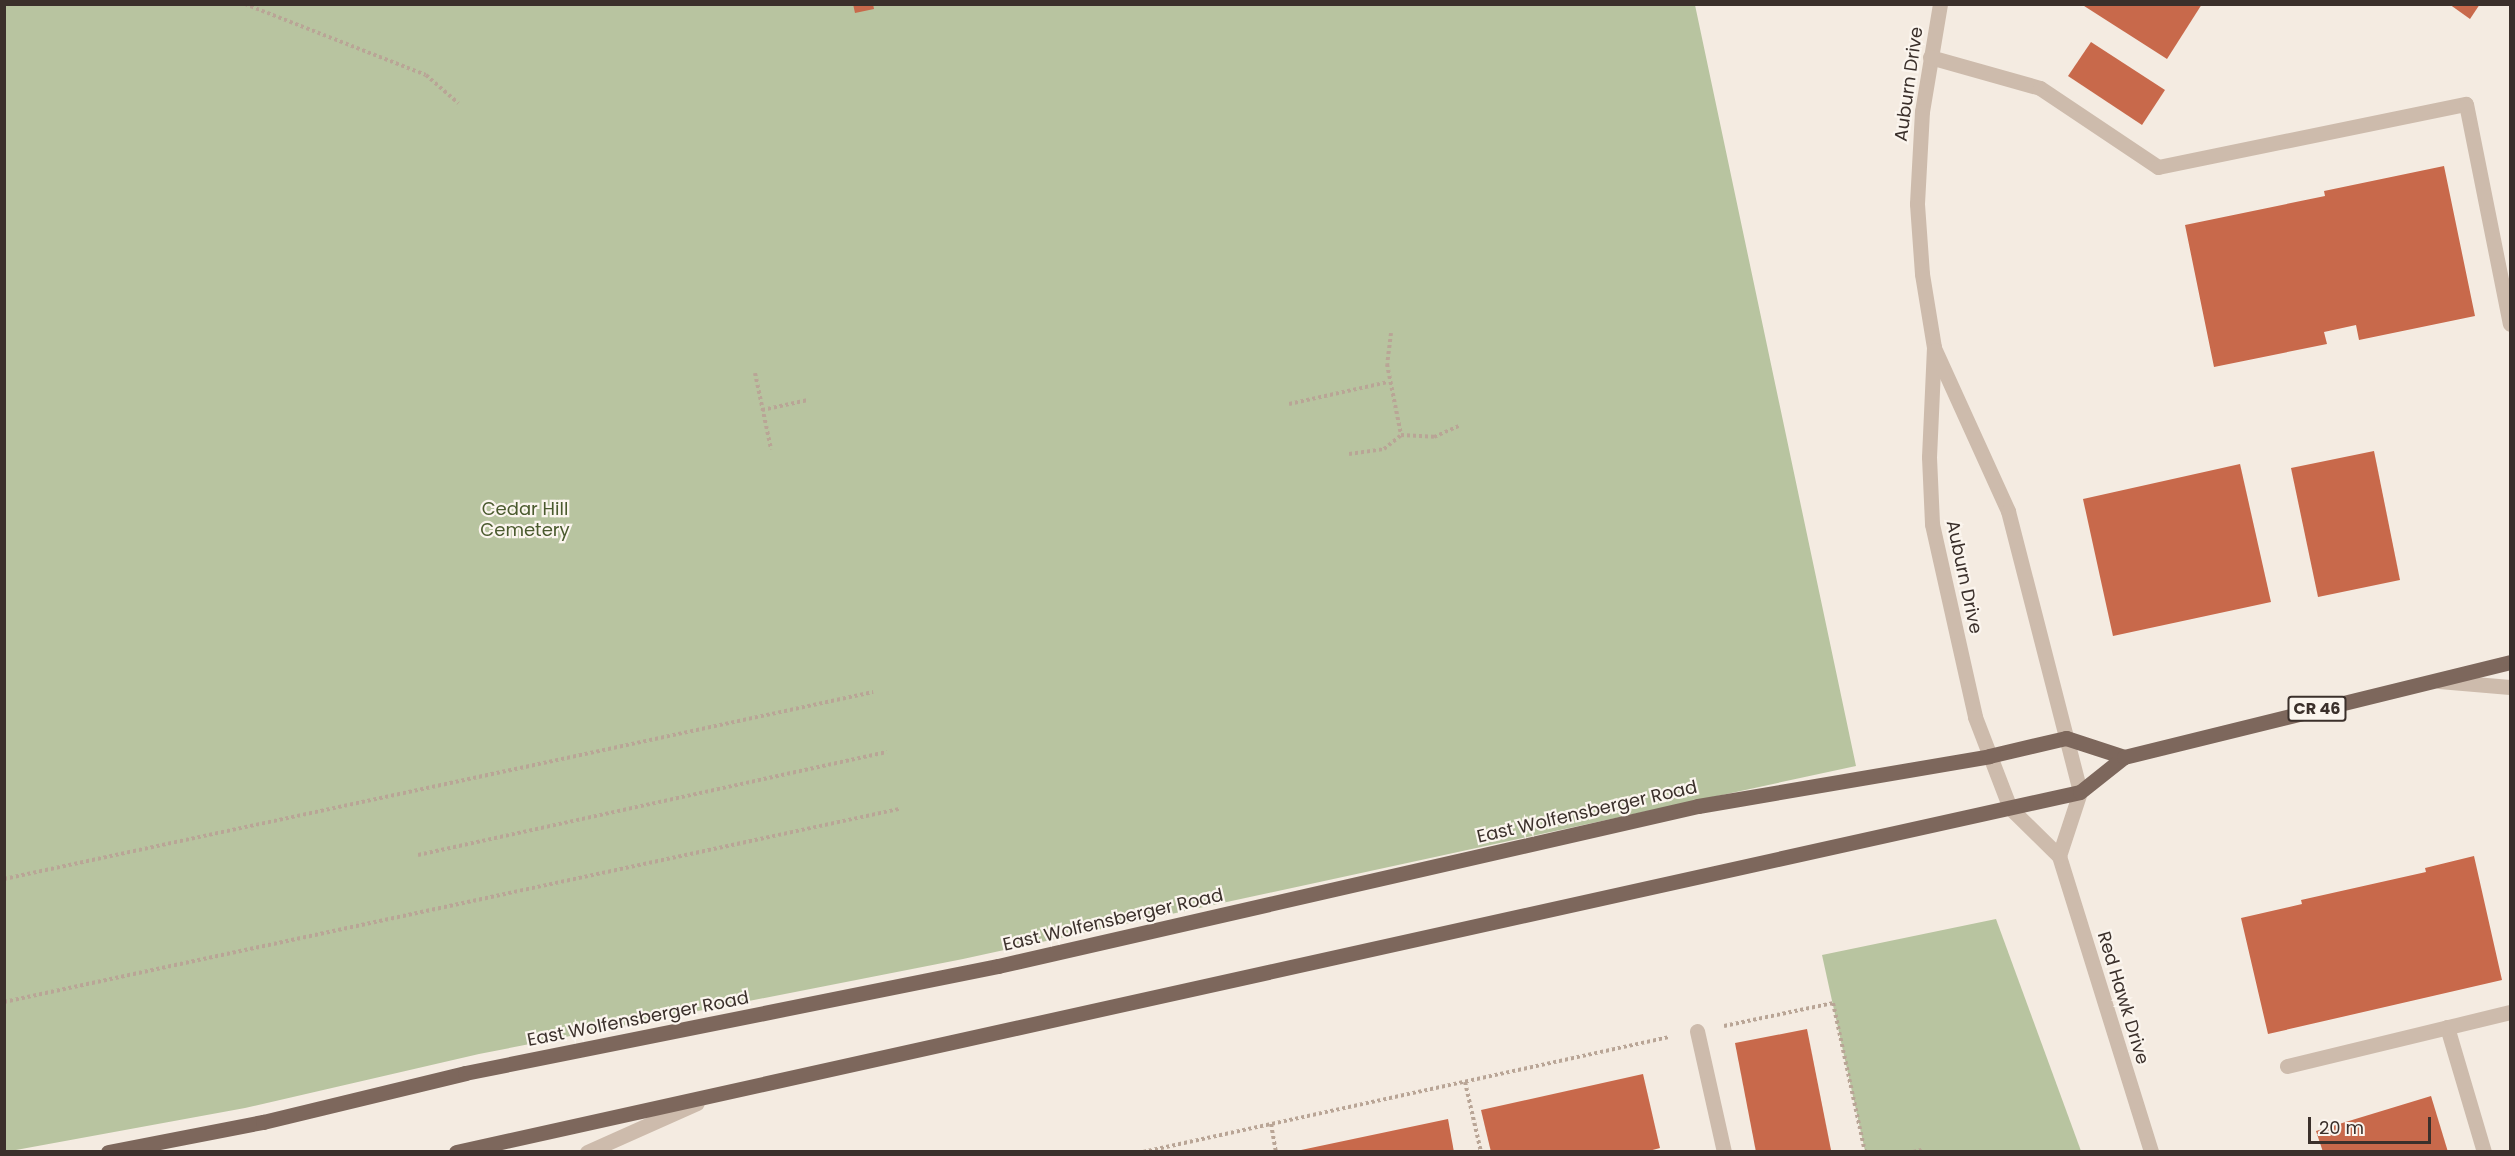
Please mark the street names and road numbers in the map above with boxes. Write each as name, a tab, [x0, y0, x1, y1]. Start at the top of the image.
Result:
street label: Auburn Drive	[1890, 25, 1928, 143]
street label: Auburn Drive	[1941, 518, 1987, 636]
road number: CR 46	[2287, 696, 2347, 722]
street label: East Wolfensberger Road	[1475, 776, 1699, 848]
street label: East Wolfensberger Road	[1001, 884, 1225, 956]
street label: Red Hawk Drive	[2093, 929, 2153, 1067]
street label: East Wolfensberger Road	[525, 987, 751, 1051]

